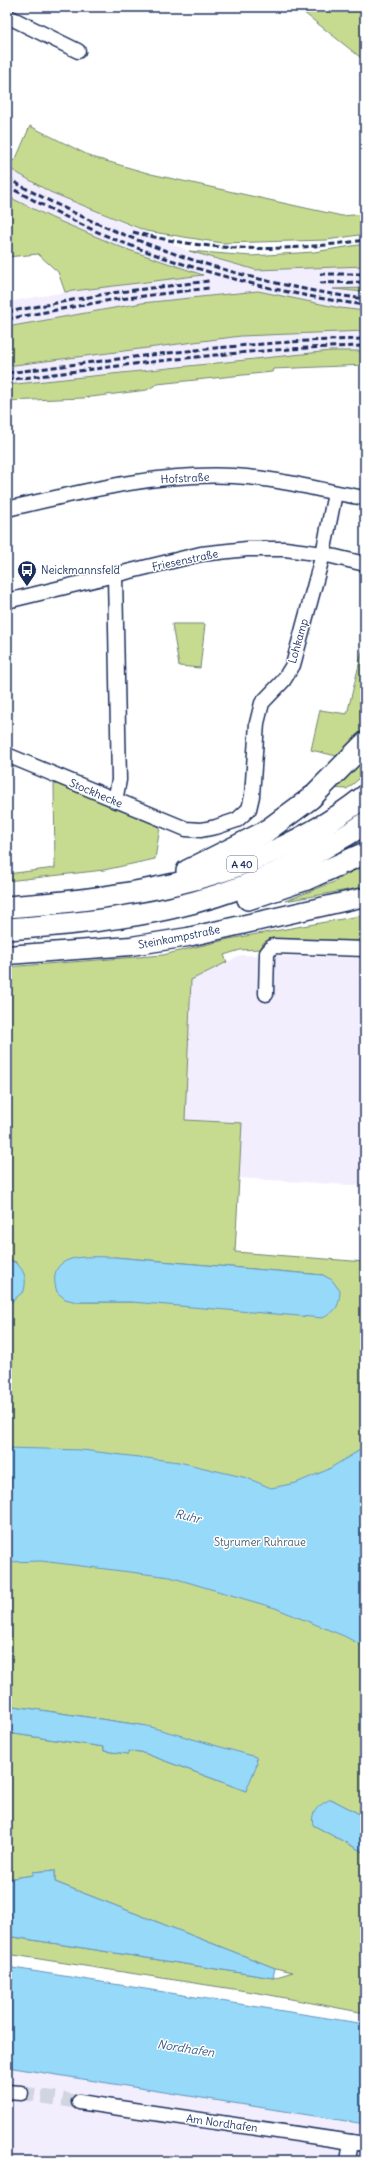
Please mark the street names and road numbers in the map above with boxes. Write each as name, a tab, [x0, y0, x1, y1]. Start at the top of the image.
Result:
street label: Hofstraße	[160, 470, 210, 486]
street label: Friesenstraße	[151, 546, 219, 574]
street label: Lohkamp	[285, 617, 311, 665]
street label: Stockhecke	[67, 776, 125, 810]
road number: A 40	[227, 856, 257, 872]
street label: Steinkampstraße	[137, 922, 221, 952]
street label: Am Nordhafen	[185, 2111, 259, 2135]

